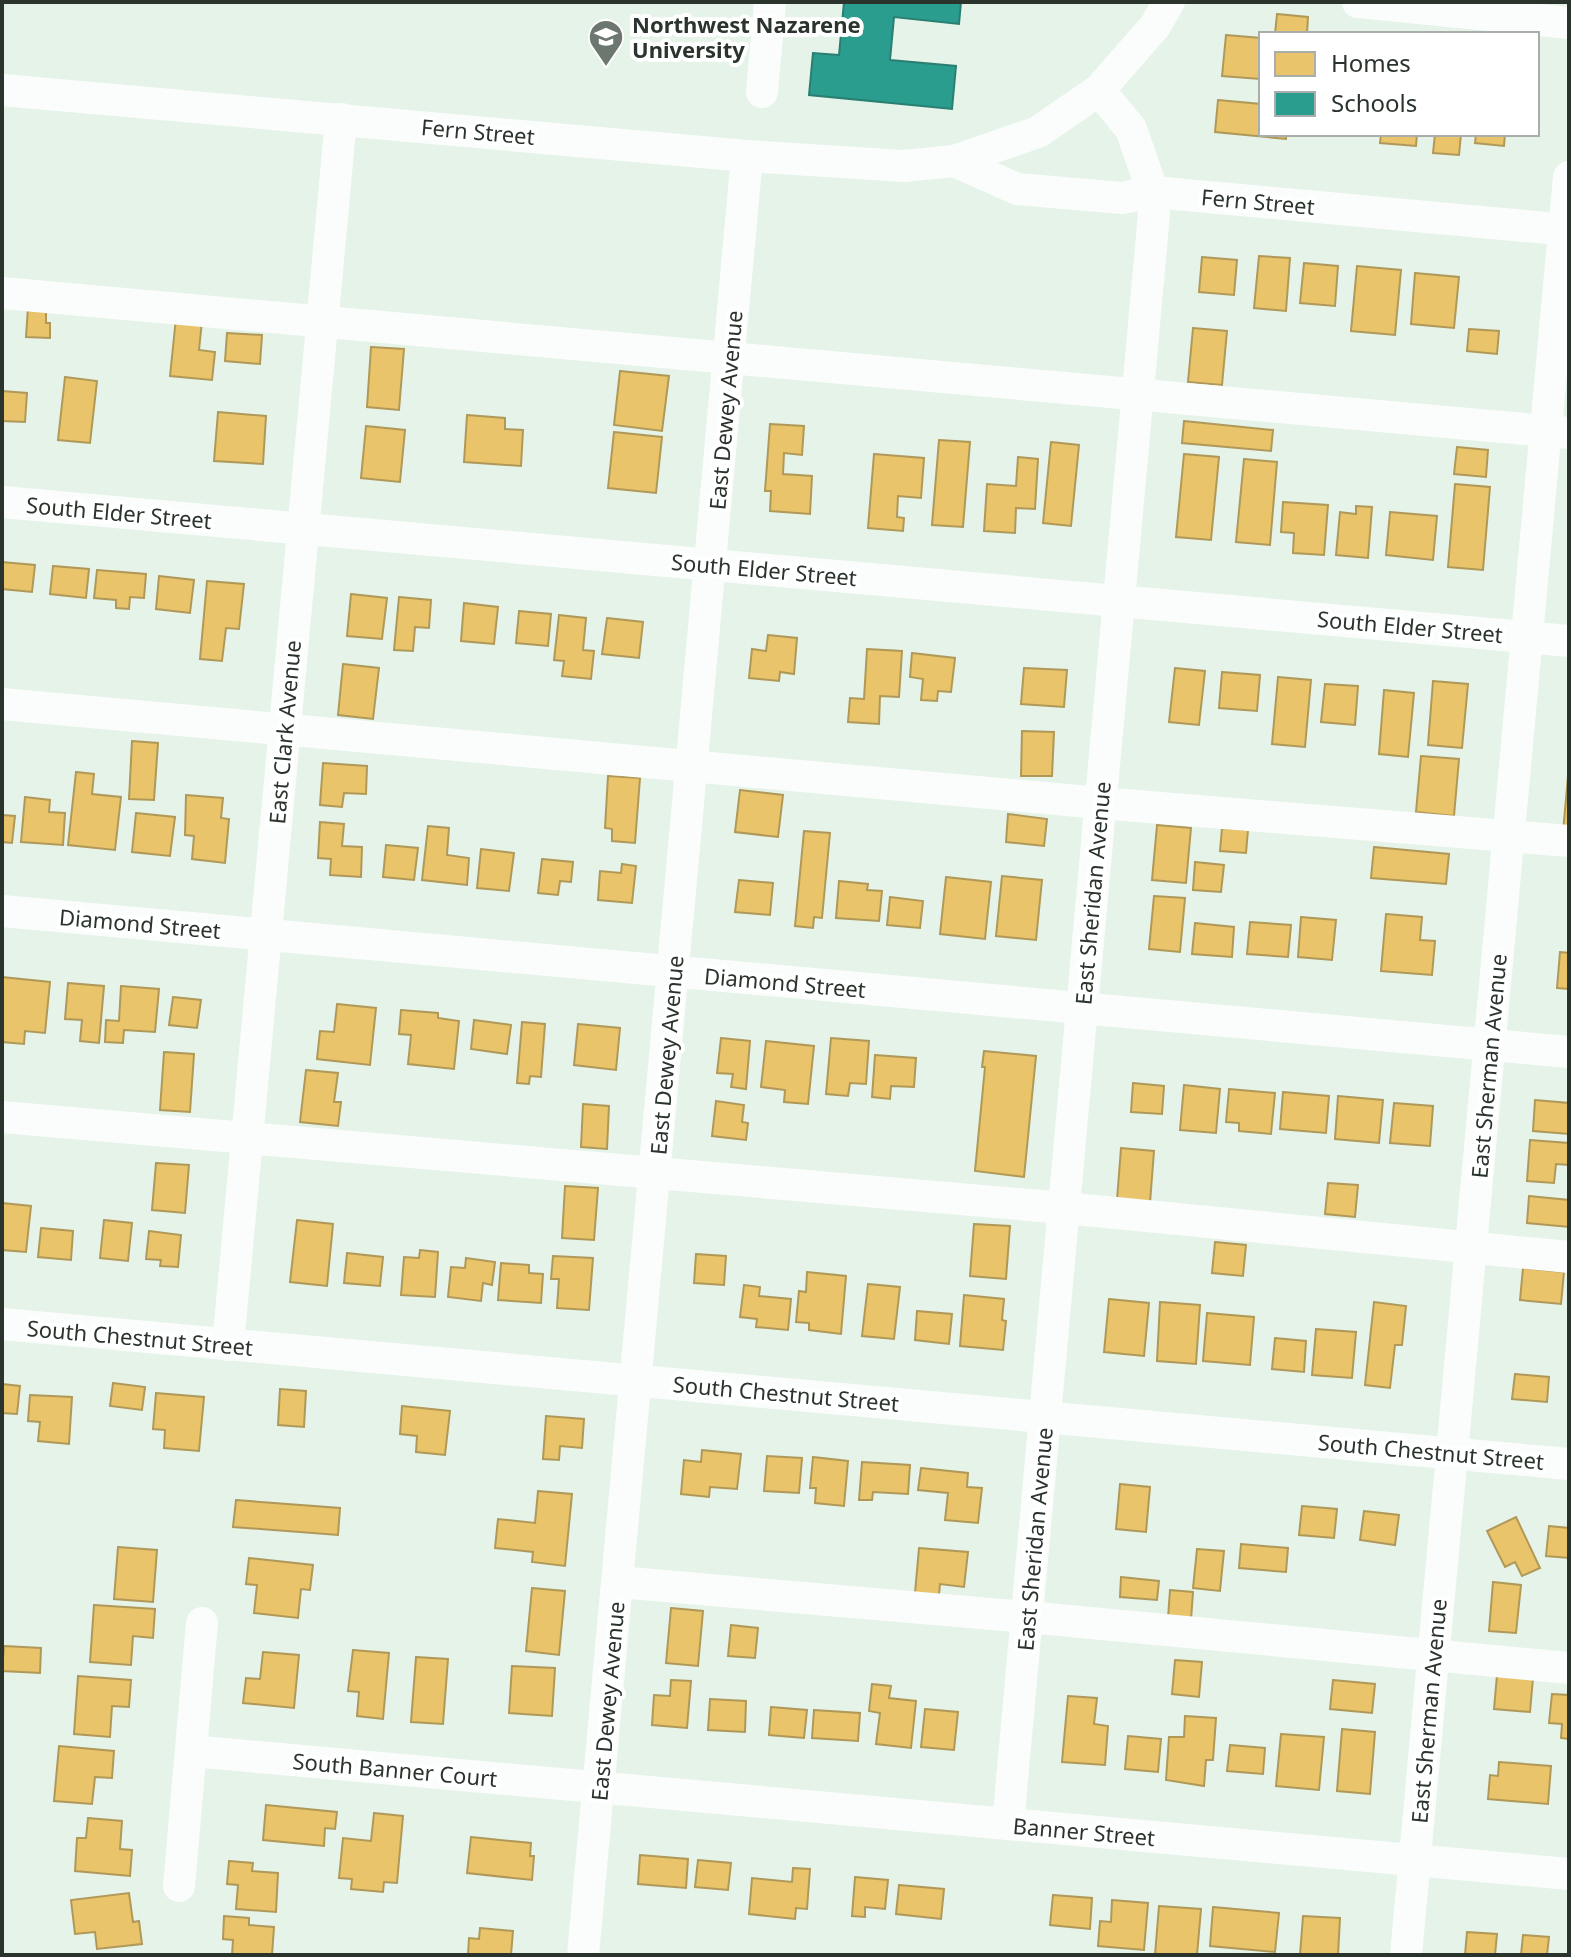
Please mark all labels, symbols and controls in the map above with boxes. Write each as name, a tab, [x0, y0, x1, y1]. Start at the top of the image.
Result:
place label: Northwest Nazarene University	[632, 9, 861, 64]
school or university icon: Northwest Nazarene University	[587, 18, 625, 68]
legend	[1259, 32, 1539, 136]
text: Homes	[1331, 46, 1411, 79]
text: Schools	[1331, 86, 1417, 119]
street label: Fern Street	[420, 111, 536, 151]
street label: Fern Street	[1200, 181, 1316, 221]
street label: East Dewey Avenue	[701, 309, 749, 511]
street label: South Elder Street	[25, 489, 213, 535]
street label: South Elder Street	[670, 546, 858, 592]
street label: South Elder Street	[1316, 603, 1504, 649]
street label: East Clark Avenue	[261, 639, 307, 825]
street label: East Sheridan Avenue	[1067, 780, 1117, 1006]
street label: Diamond Street	[58, 901, 222, 945]
street label: East Sherman Avenue	[1463, 952, 1513, 1180]
street label: East Dewey Avenue	[642, 954, 690, 1156]
street label: Diamond Street	[703, 960, 867, 1004]
street label: South Chestnut Street	[26, 1312, 254, 1362]
street label: South Chestnut Street	[672, 1368, 900, 1418]
street label: East Sheridan Avenue	[1009, 1426, 1059, 1652]
street label: South Chestnut Street	[1317, 1426, 1545, 1476]
street label: East Sherman Avenue	[1403, 1597, 1453, 1825]
street label: East Dewey Avenue	[583, 1600, 631, 1802]
street label: South Banner Court	[292, 1745, 499, 1793]
street label: Banner Street	[1012, 1810, 1156, 1852]

